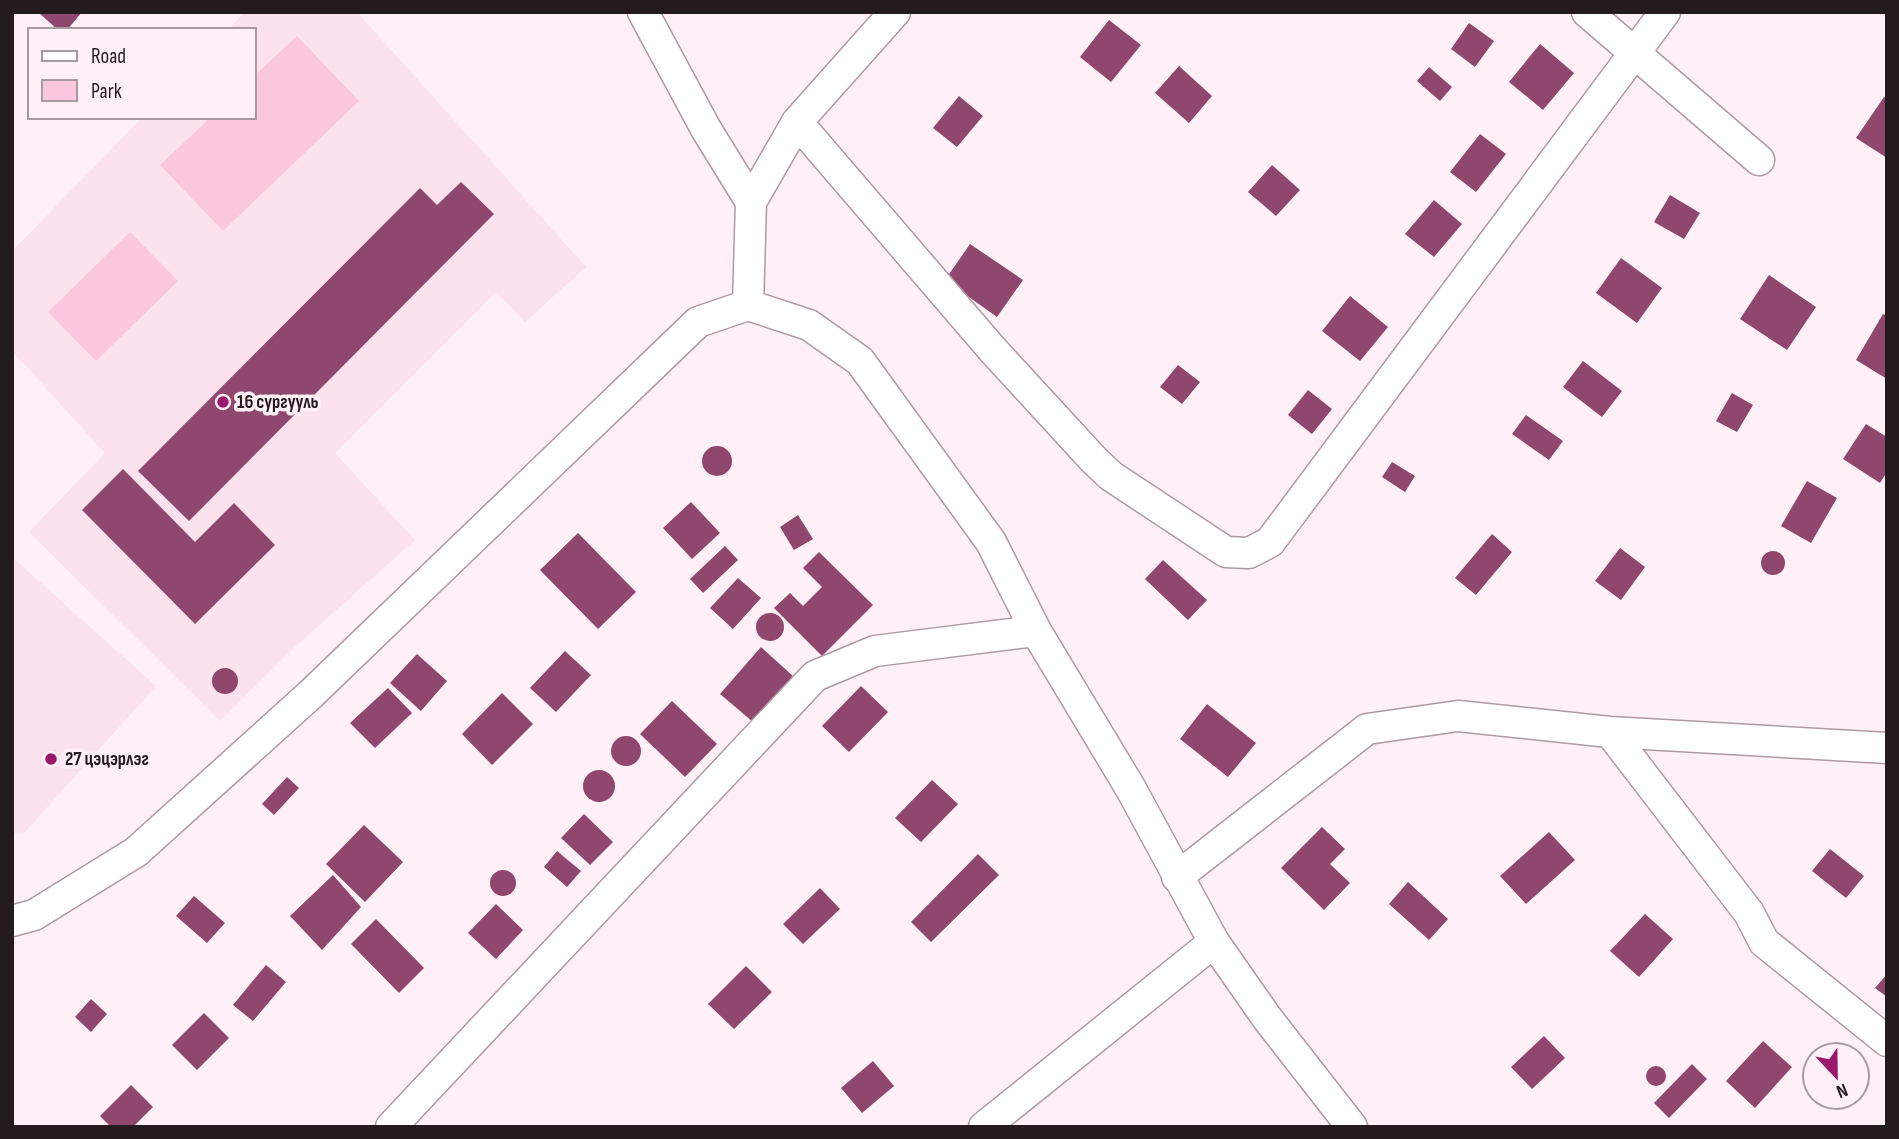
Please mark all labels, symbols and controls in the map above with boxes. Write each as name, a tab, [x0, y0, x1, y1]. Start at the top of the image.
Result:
legend	[28, 28, 256, 119]
text: Road	[91, 44, 126, 69]
text: Park	[91, 79, 122, 104]
place label: 16 сургууль	[237, 391, 319, 414]
marker: 16 сургууль	[215, 394, 231, 410]
place label: 27 цэцэрлэг	[65, 748, 149, 771]
marker: 27 цэцэрлэг	[43, 751, 59, 767]
north arrow	[1801, 1041, 1871, 1111]
text: N	[1833, 1078, 1851, 1103]

